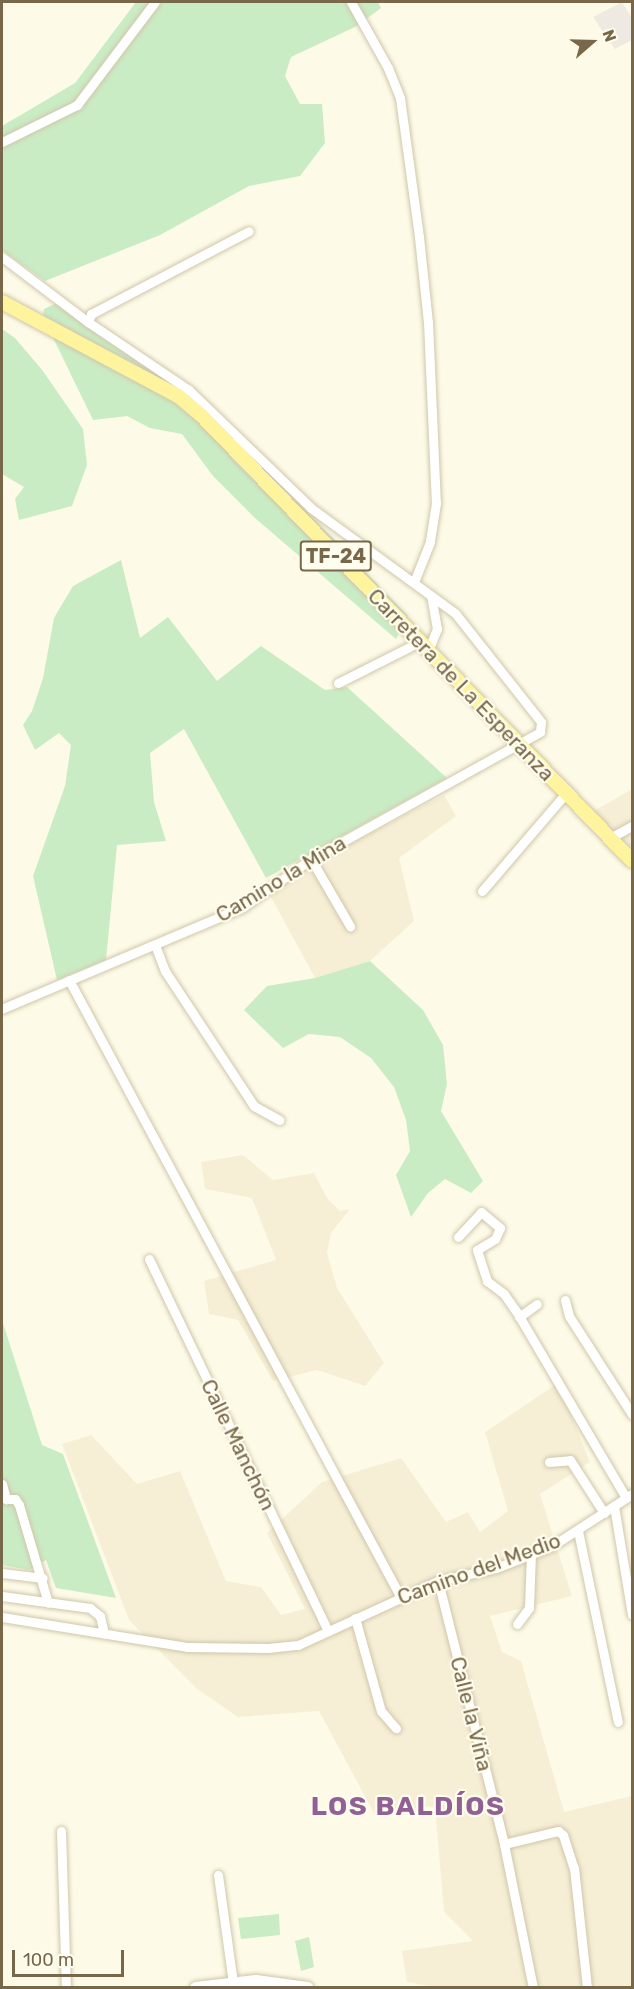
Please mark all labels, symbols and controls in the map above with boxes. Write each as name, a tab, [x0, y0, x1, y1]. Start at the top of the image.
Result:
north arrow	[562, 12, 622, 72]
text: N	[598, 27, 620, 44]
road number: TF-24	[298, 539, 374, 573]
street label: Carretera de La Esperanza	[362, 584, 560, 786]
street label: Camino la Mina	[211, 830, 351, 928]
street label: Calle Manchón	[195, 1375, 281, 1515]
street label: Camino del Medio	[394, 1528, 564, 1610]
street label: Calle la Viña	[445, 1654, 497, 1774]
district label: LOS BALDÍOS	[311, 1791, 505, 1823]
scale bar	[15, 1938, 128, 1976]
text: 100 m	[23, 1949, 74, 1971]

